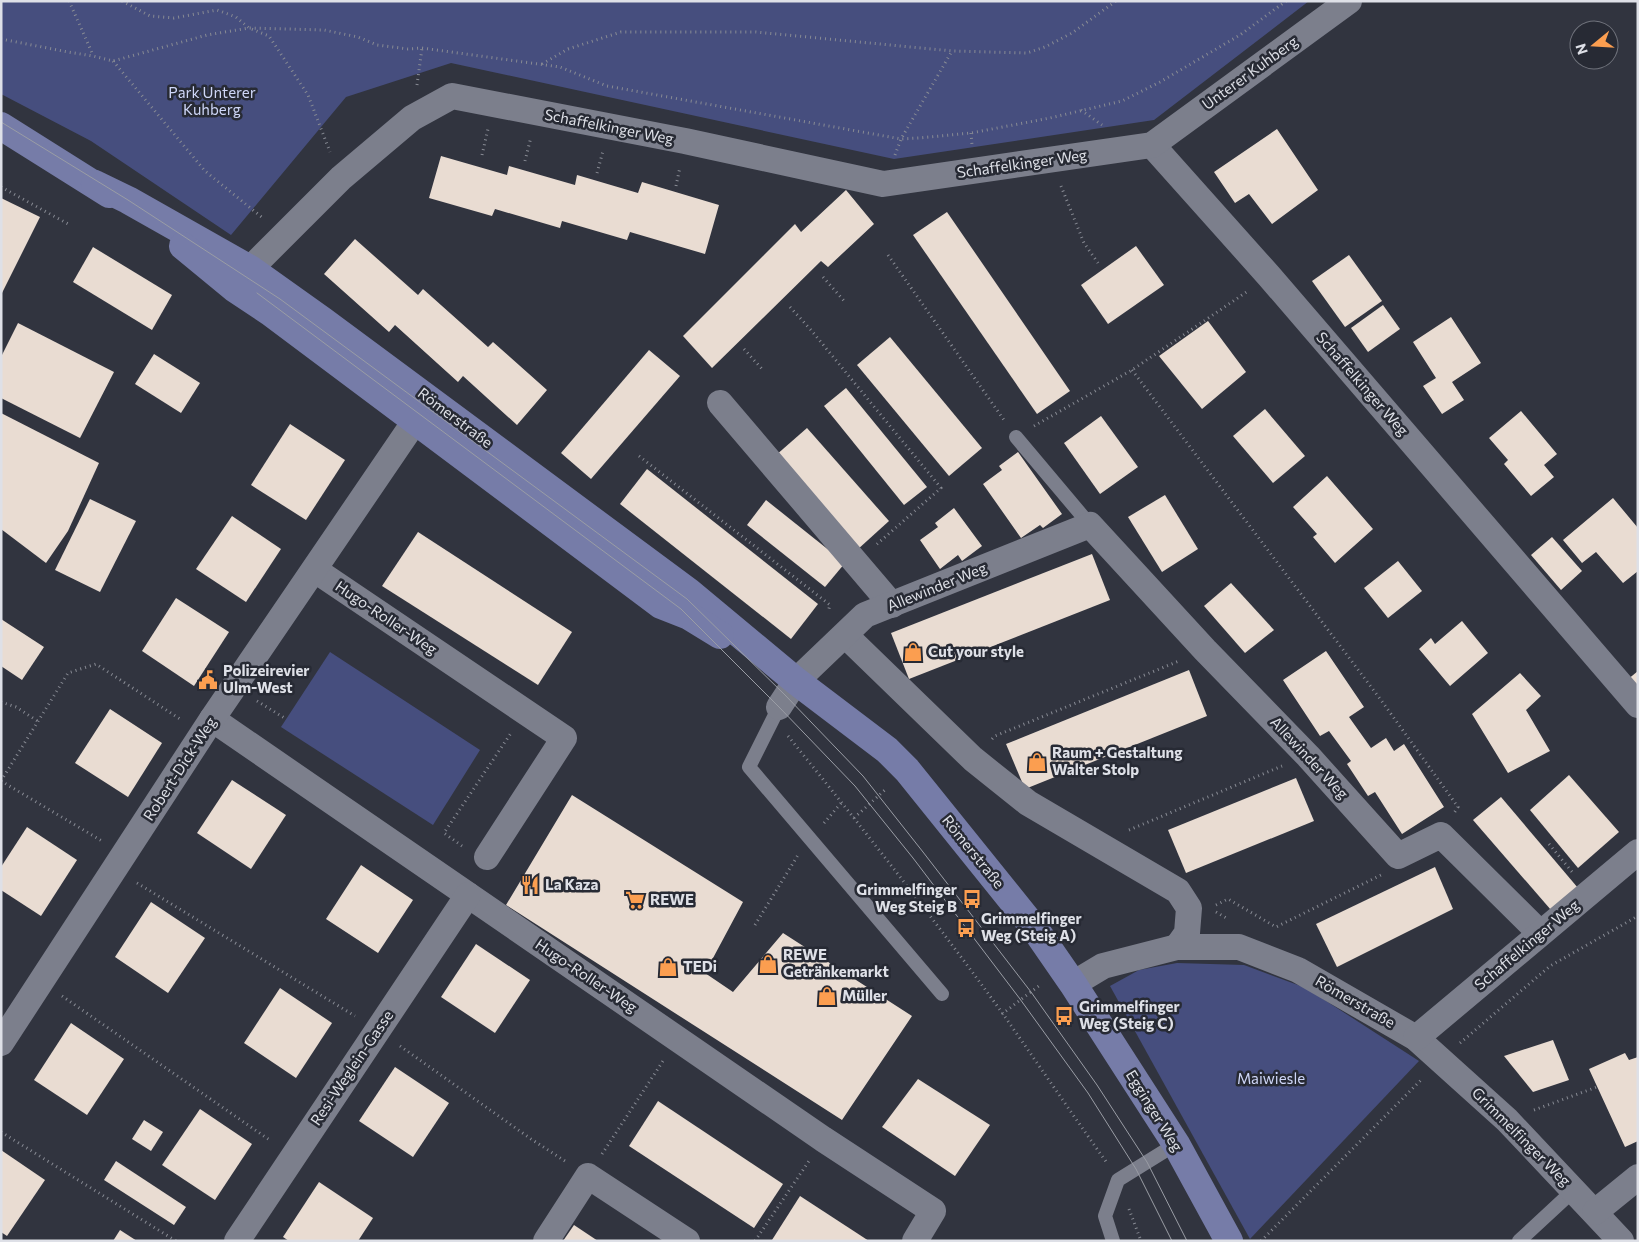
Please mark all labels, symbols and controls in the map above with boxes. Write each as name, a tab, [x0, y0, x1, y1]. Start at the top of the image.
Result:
north arrow	[1569, 20, 1619, 70]
street label: Unterer Kuhberg	[1198, 31, 1301, 113]
text: N	[1571, 42, 1591, 57]
park label: Park Unterer Kuhberg	[168, 83, 256, 118]
street label: Schaffelkinger Weg	[543, 105, 675, 147]
street label: Schaffelkinger Weg	[956, 145, 1088, 181]
street label: Schaffelkinger Weg	[1313, 328, 1413, 439]
street label: Römerstraße	[415, 383, 497, 451]
street label: Allewinder Weg	[884, 558, 989, 614]
street label: Hugo-Roller-Weg	[332, 576, 441, 658]
shop icon: Cut your style	[902, 641, 924, 663]
place label: Cut your style	[928, 642, 1024, 660]
place label: Polizeirevier Ulm-West	[223, 661, 310, 696]
public building icon: Polizeirevier Ulm-West	[197, 669, 219, 691]
street label: Allewinder Weg	[1267, 712, 1352, 802]
street label: Robert-Dick-Weg	[139, 713, 219, 824]
place label: Raum + Gestaltung Walter Stolp	[1052, 743, 1182, 778]
shop icon: Raum + Gestaltung Walter Stolp	[1026, 751, 1048, 773]
street label: Römerstraße	[939, 811, 1009, 892]
restaurant icon: La Kaza	[519, 874, 541, 896]
place label: La Kaza	[545, 875, 599, 893]
place label: Grimmelfinger Weg Steig B	[856, 880, 957, 915]
bus stop icon: Grimmelfinger Weg Steig B	[961, 888, 983, 910]
supermarket icon: REWE	[624, 889, 646, 911]
place label: REWE	[650, 890, 694, 908]
street label: Schaffelkinger Weg	[1470, 895, 1582, 993]
place label: Grimmelfinger Weg (Steig A)	[981, 909, 1082, 944]
bus stop icon: Grimmelfinger Weg (Steig A)	[955, 917, 977, 939]
street label: Hugo-Roller-Weg	[532, 934, 641, 1016]
place label: REWE Getränkemarkt	[783, 945, 889, 980]
shop icon: REWE Getränkemarkt	[757, 953, 779, 975]
shop icon: TEDi	[657, 956, 679, 978]
place label: TEDi	[683, 957, 717, 975]
street label: Römerstraße	[1313, 971, 1399, 1031]
shop icon: Müller	[816, 985, 838, 1007]
place label: Müller	[842, 986, 887, 1004]
place label: Grimmelfinger Weg (Steig C)	[1079, 997, 1180, 1032]
bus stop icon: Grimmelfinger Weg (Steig C)	[1053, 1005, 1075, 1027]
street label: Resi-Weglein-Gasse	[306, 1006, 396, 1128]
street label: Egginger Weg	[1123, 1066, 1187, 1155]
park label: Maiwiesle	[1237, 1069, 1305, 1087]
street label: Grimmelfinger Weg	[1469, 1083, 1575, 1189]

